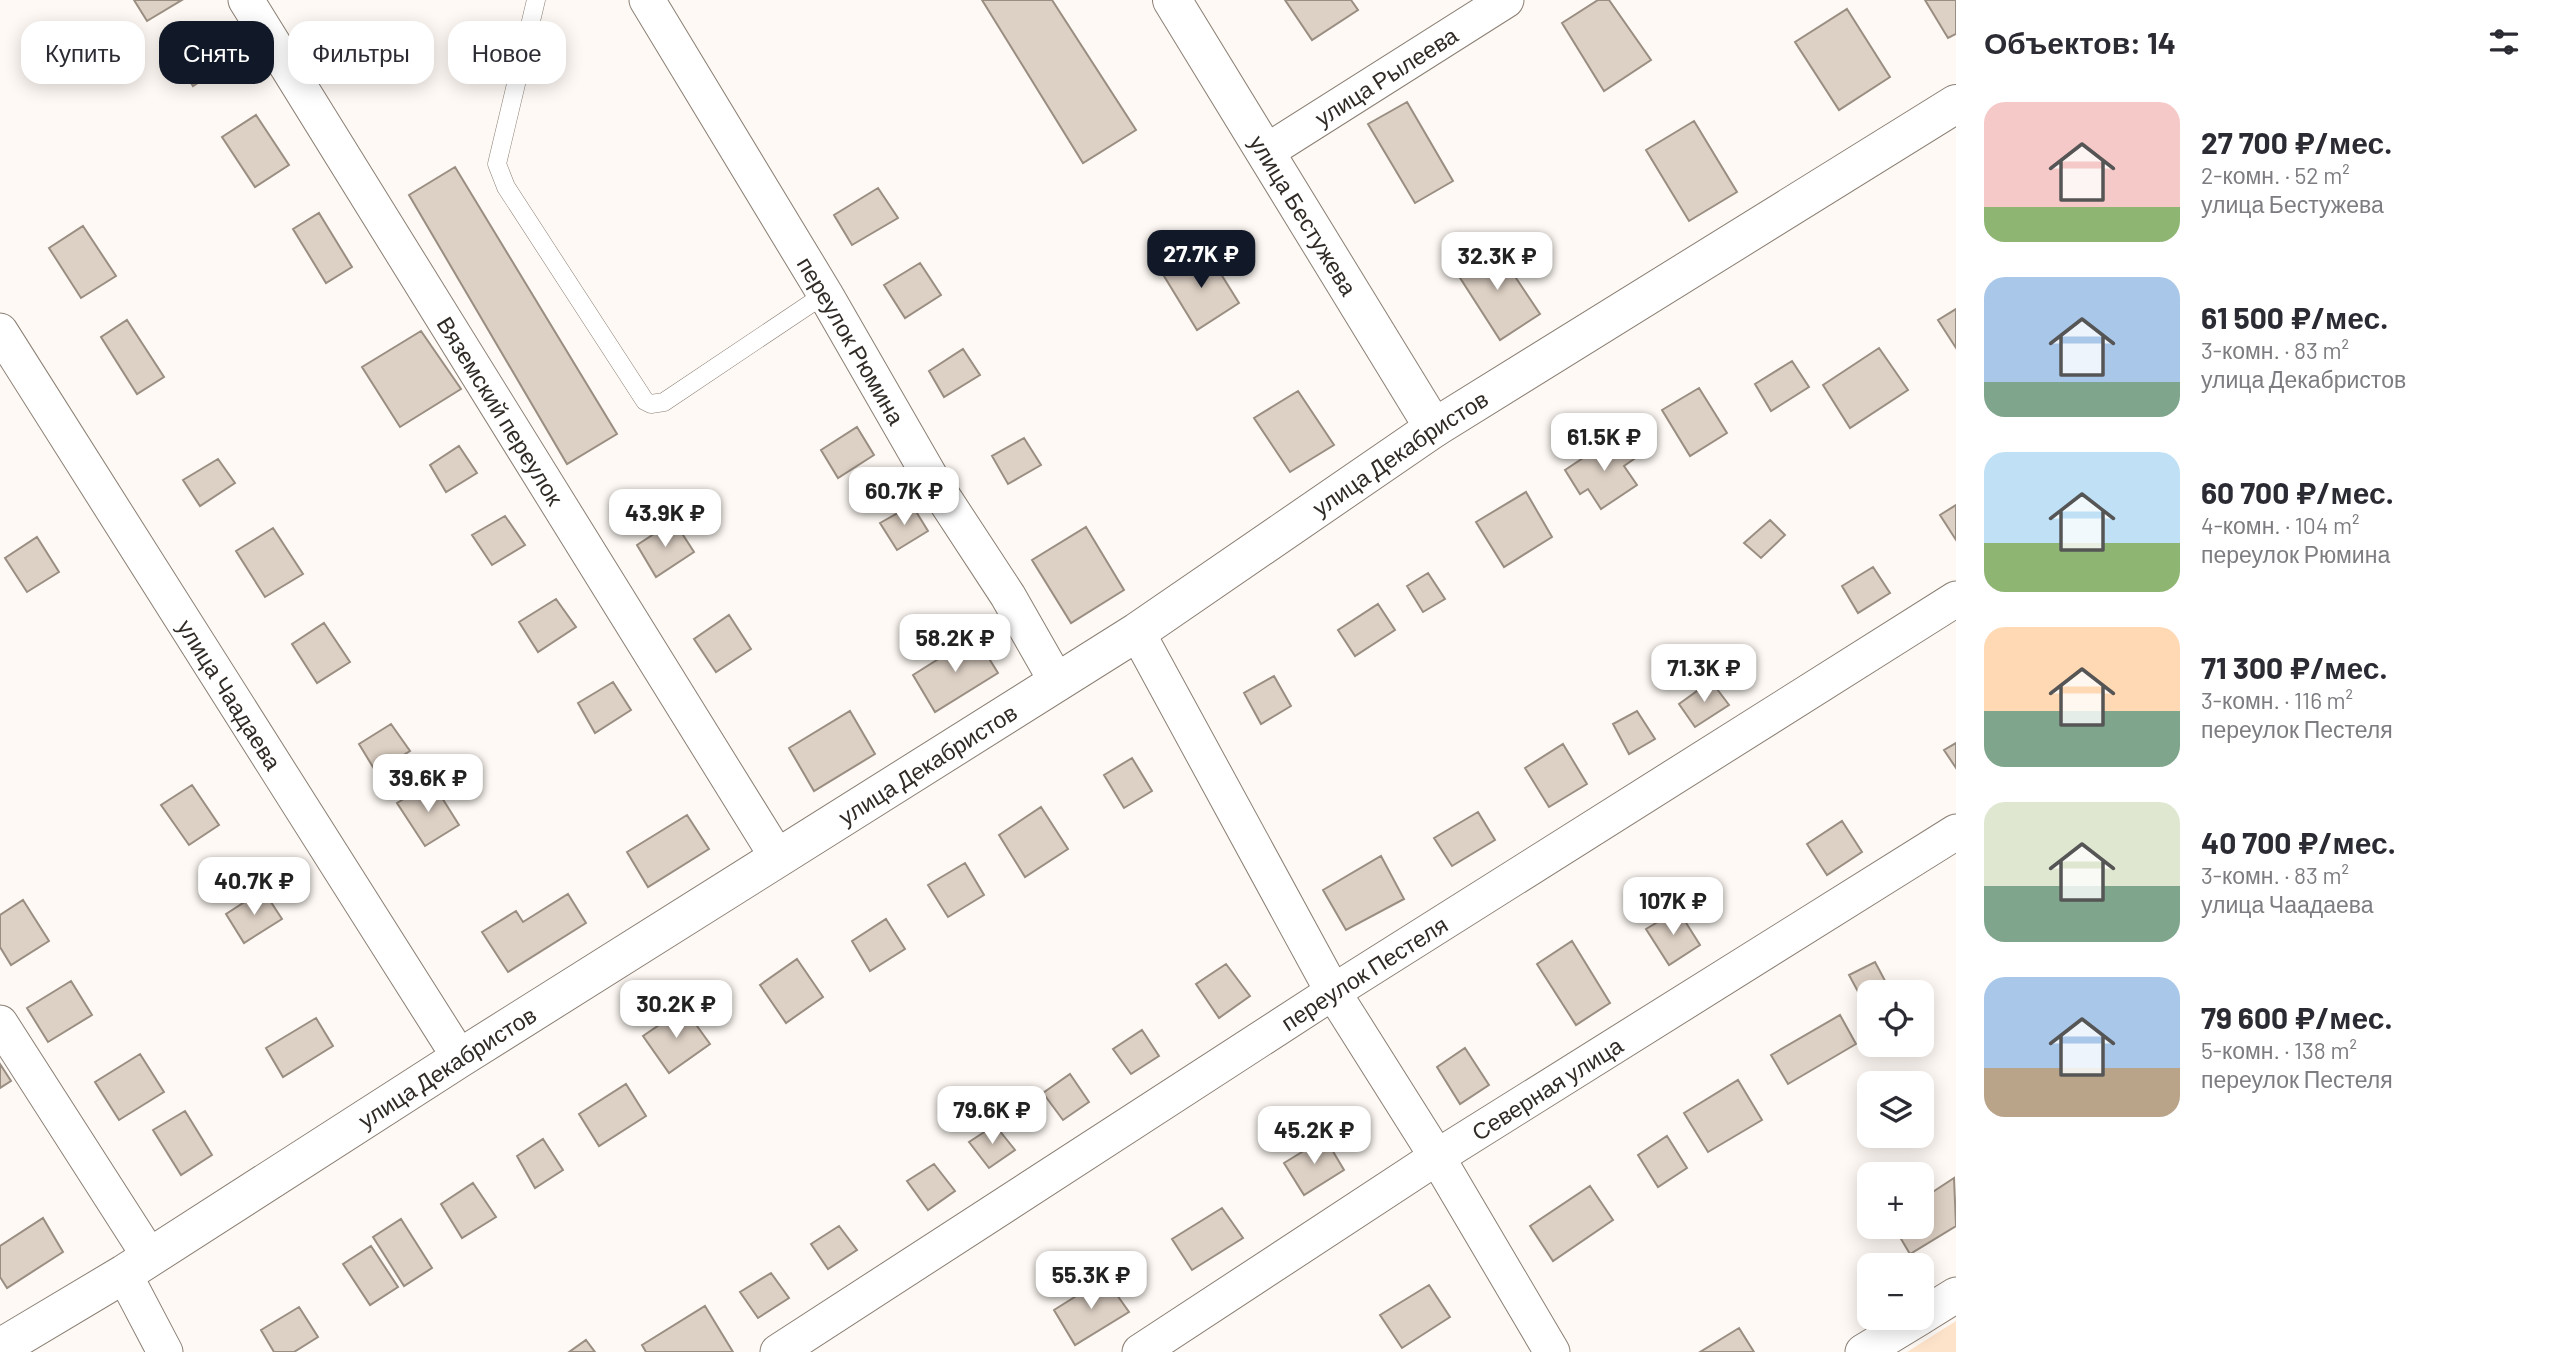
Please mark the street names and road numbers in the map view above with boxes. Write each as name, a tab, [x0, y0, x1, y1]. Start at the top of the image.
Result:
street label: улица Рылеева	[1309, 20, 1463, 132]
street label: улица Бестужева	[1244, 130, 1363, 300]
street label: переулок Рюмина	[792, 251, 911, 429]
street label: Вяземский переулок	[432, 311, 570, 511]
street label: улица Декабристов	[1307, 384, 1493, 521]
street label: улица Чаадаева	[172, 614, 288, 775]
street label: улица Декабристов	[833, 697, 1022, 830]
street label: переулок Пестеля	[1276, 910, 1452, 1036]
street label: улица Декабристов	[353, 1000, 541, 1134]
street label: Северная улица	[1466, 1030, 1628, 1146]

